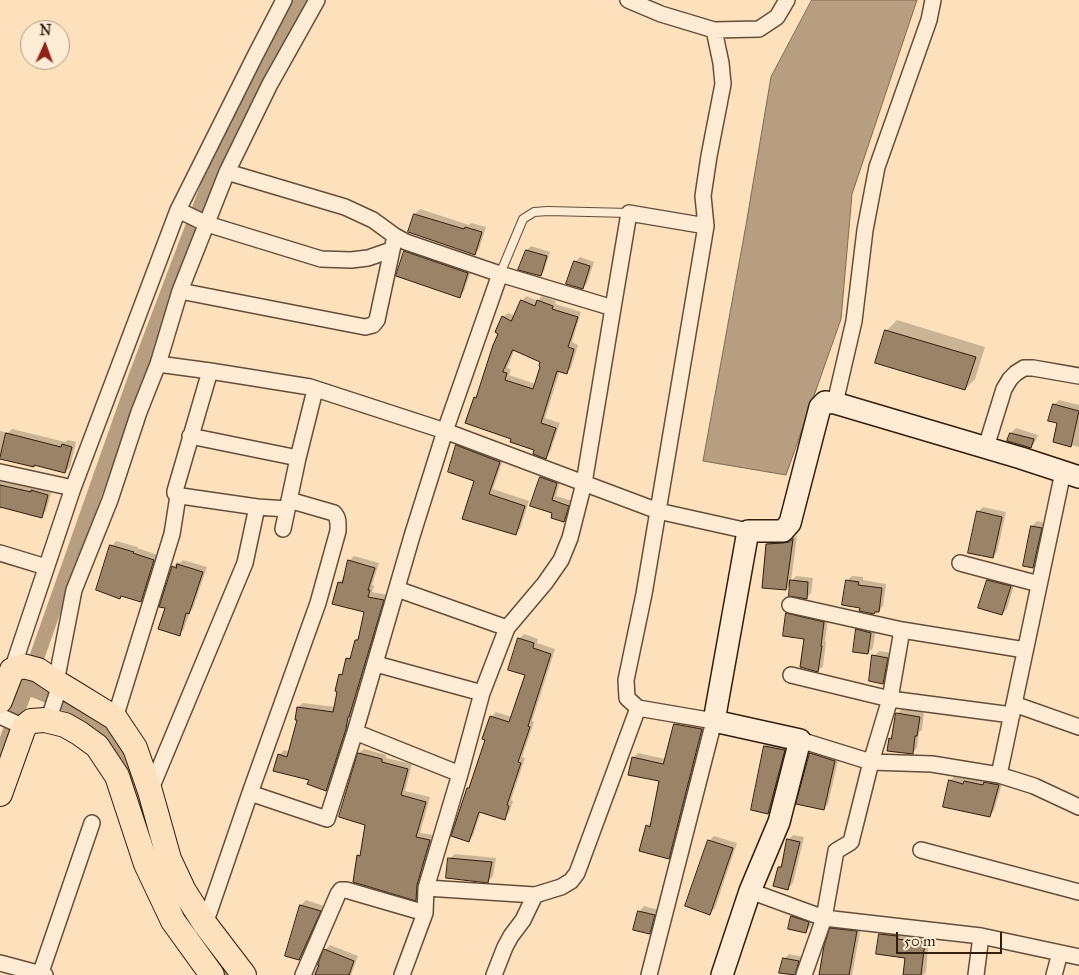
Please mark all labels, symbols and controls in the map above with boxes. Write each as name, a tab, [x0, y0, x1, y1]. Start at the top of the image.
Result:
north arrow	[20, 20, 70, 70]
text: N	[39, 22, 52, 39]
scale bar	[899, 922, 1005, 954]
text: 50 m	[904, 932, 936, 950]

